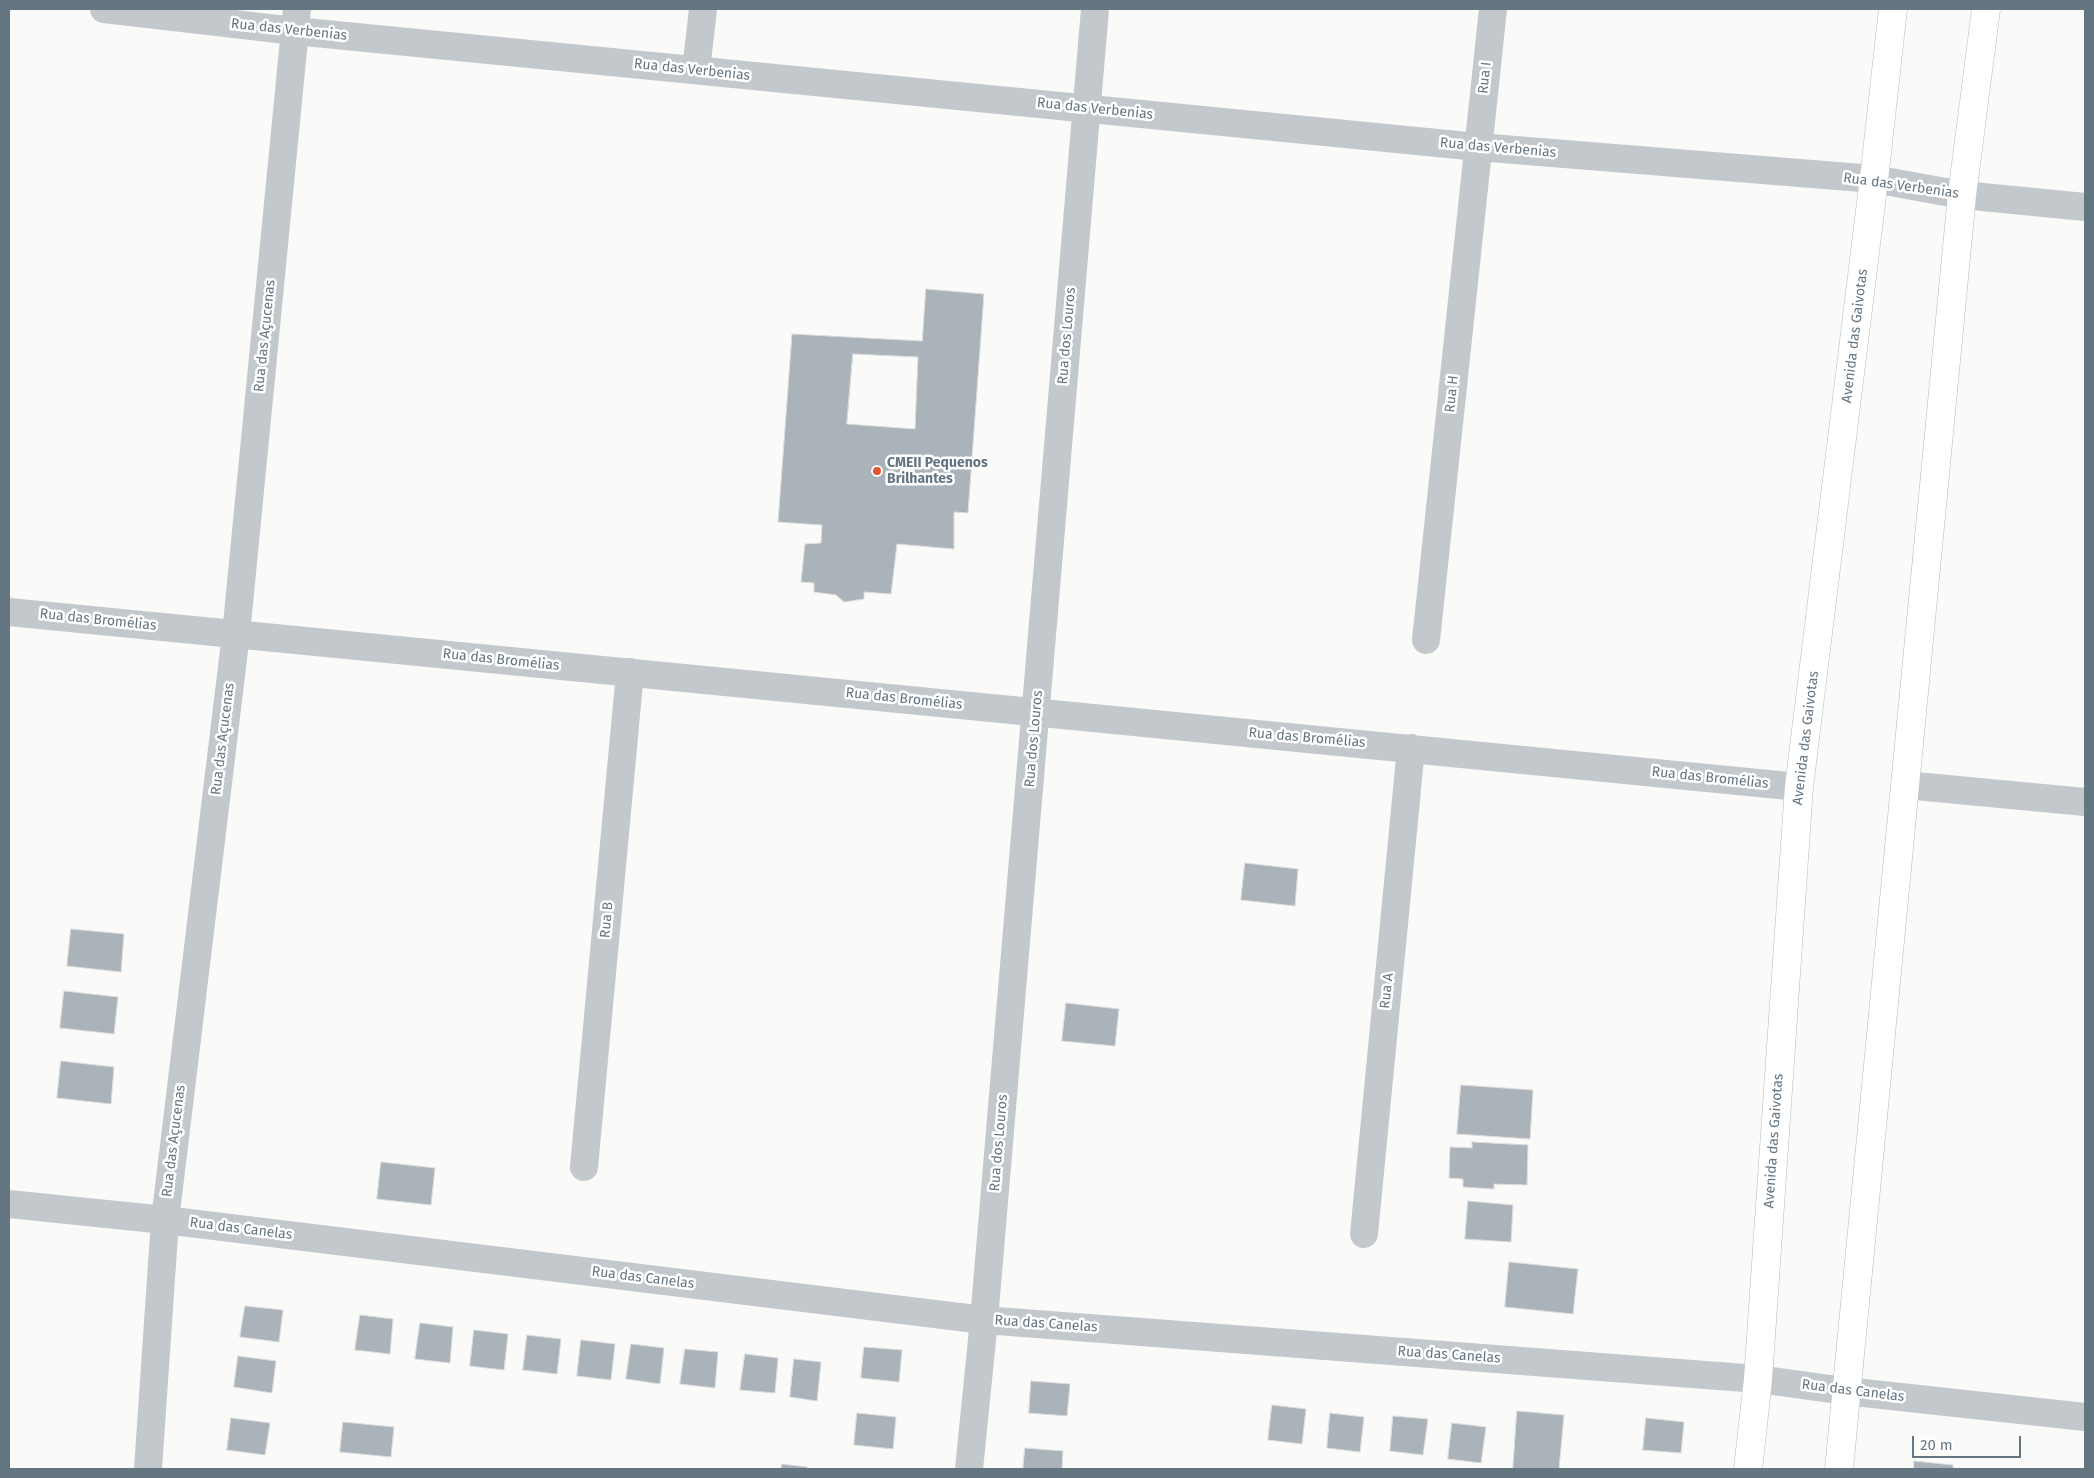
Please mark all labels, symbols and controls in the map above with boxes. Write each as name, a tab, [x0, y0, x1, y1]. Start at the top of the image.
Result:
street label: Rua das Verbenias	[230, 16, 348, 44]
street label: Rua das Verbenias	[633, 56, 751, 84]
street label: Rua I	[1475, 61, 1495, 95]
street label: Rua das Verbenias	[1036, 95, 1154, 123]
street label: Rua das Verbenias	[1439, 135, 1557, 161]
street label: Rua das Verbenias	[1842, 170, 1960, 202]
street label: Avenida das Gaivotas	[1838, 268, 1872, 404]
street label: Rua das Açucenas	[251, 279, 279, 393]
street label: Rua dos Louros	[1054, 287, 1080, 385]
street label: Rua H	[1442, 374, 1462, 414]
place label: CMEII Pequenos Brilhantes	[887, 455, 988, 488]
marker: CMEII Pequenos Brilhantes	[871, 465, 883, 477]
street label: Rua das Bromélias	[39, 606, 157, 634]
street label: Rua das Bromélias	[442, 646, 560, 674]
street label: Avenida das Gaivotas	[1789, 670, 1823, 806]
street label: Rua das Açucenas	[208, 682, 238, 796]
street label: Rua das Bromélias	[845, 685, 963, 713]
street label: Rua dos Louros	[1021, 690, 1047, 788]
street label: Rua das Bromélias	[1248, 725, 1366, 751]
street label: Rua das Bromélias	[1651, 764, 1769, 792]
street label: Rua B	[597, 901, 617, 939]
street label: Rua A	[1377, 972, 1397, 1010]
street label: Avenida das Gaivotas	[1761, 1073, 1787, 1209]
street label: Rua das Açucenas	[159, 1084, 189, 1198]
street label: Rua dos Louros	[986, 1094, 1012, 1192]
street label: Rua das Canelas	[189, 1214, 293, 1244]
street label: Rua das Canelas	[591, 1263, 695, 1293]
street label: Rua das Canelas	[994, 1312, 1098, 1336]
street label: Rua das Canelas	[1397, 1343, 1501, 1367]
street label: Rua das Canelas	[1801, 1376, 1905, 1406]
scale bar	[1914, 1426, 2023, 1458]
text: 20 m	[1920, 1436, 1953, 1454]

